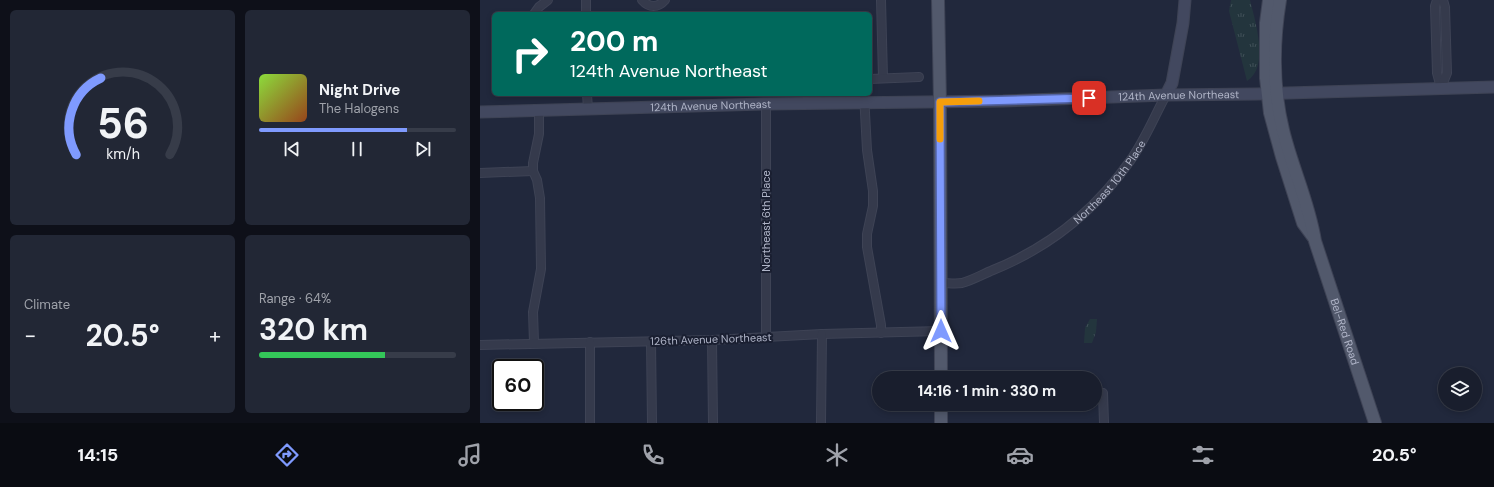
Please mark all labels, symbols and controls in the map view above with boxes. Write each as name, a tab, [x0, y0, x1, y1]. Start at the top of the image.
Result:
text: 200 m	[570, 23, 658, 60]
icon: right	[504, 28, 556, 80]
text: 124th Avenue Northeast	[570, 59, 768, 83]
text: Night Drive	[319, 80, 400, 100]
pin	[1072, 81, 1106, 115]
icon: arrive	[1078, 87, 1100, 109]
street label: 124th Avenue Northeast	[1118, 87, 1239, 104]
text: 56	[96, 97, 149, 151]
street label: 124th Avenue Northeast	[650, 97, 771, 114]
text: The Halogens	[319, 100, 399, 117]
icon: previous	[281, 138, 303, 160]
icon: pause	[346, 138, 368, 160]
icon: next	[412, 138, 434, 160]
street label: Northeast 10th Place	[1070, 138, 1149, 227]
text: km/h	[106, 145, 139, 163]
street label: Northeast 6th Place	[759, 170, 773, 272]
text: Range · 64%	[259, 290, 331, 307]
text: Climate	[24, 296, 70, 313]
street label: Bel-Red Road	[1327, 297, 1362, 367]
text: 320 km	[259, 310, 368, 349]
position arrow	[920, 310, 962, 352]
text: 20.5°	[85, 316, 160, 355]
text: −	[24, 321, 36, 350]
text: +	[209, 321, 221, 350]
street label: 126th Avenue Northeast	[650, 330, 772, 348]
speed limit sign: 60	[492, 359, 544, 411]
map controls	[1438, 367, 1482, 411]
button: layers	[1438, 367, 1482, 411]
text: 14:16 · 1 min · 330 m	[918, 381, 1056, 401]
icon: directions	[273, 441, 301, 469]
icon: music	[456, 441, 484, 469]
icon: phone	[639, 441, 667, 469]
icon: climate	[823, 441, 851, 469]
icon: car	[1006, 441, 1034, 469]
icon: filters	[1189, 441, 1217, 469]
text: 14:15	[78, 443, 118, 467]
text: 20.5°	[1372, 443, 1416, 467]

